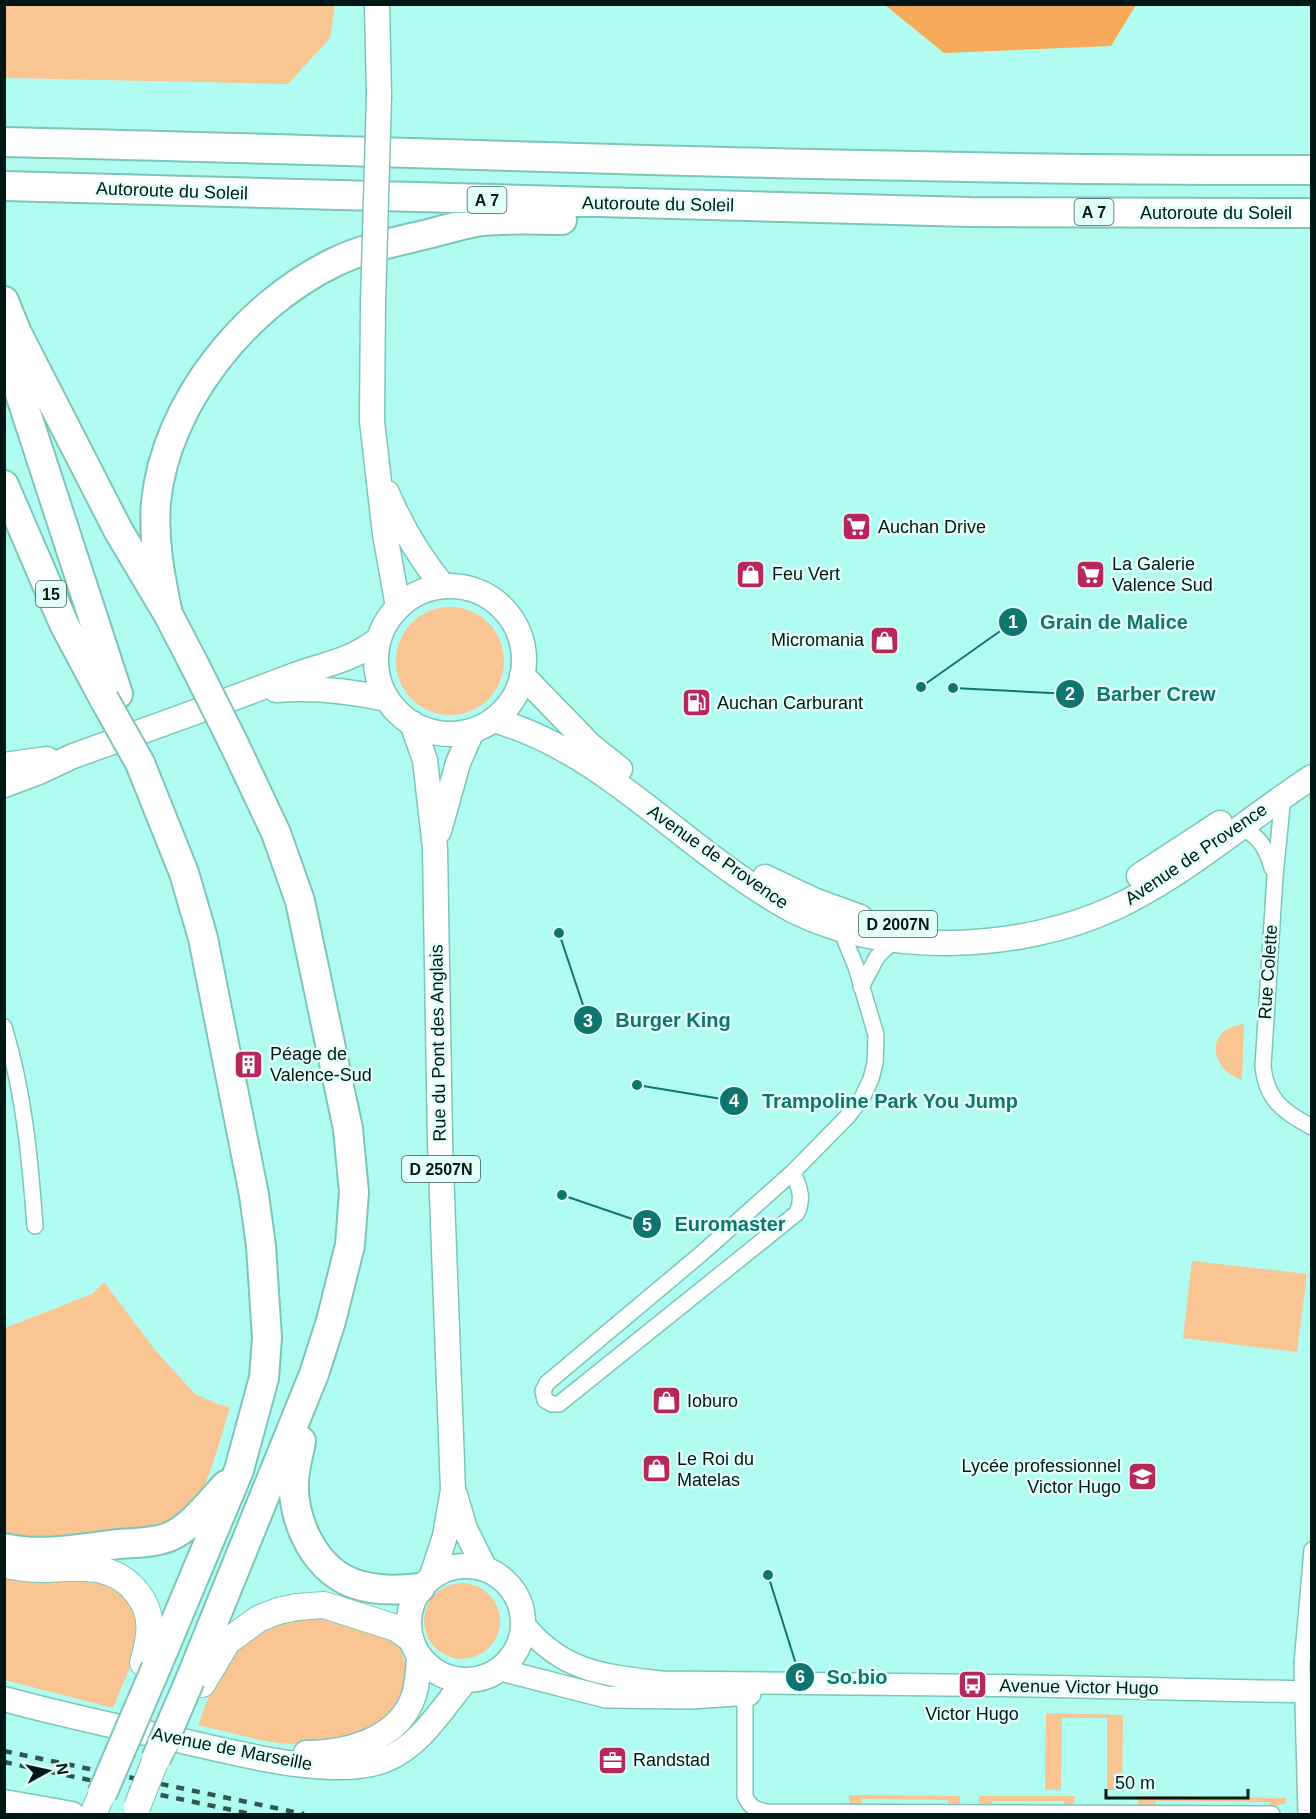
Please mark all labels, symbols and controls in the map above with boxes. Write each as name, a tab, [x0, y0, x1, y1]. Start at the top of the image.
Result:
street label: Autoroute du Soleil	[96, 178, 248, 204]
road number: A 7	[468, 187, 506, 213]
street label: Autoroute du Soleil	[582, 193, 734, 215]
road number: A 7	[1074, 199, 1114, 225]
street label: Autoroute du Soleil	[1140, 203, 1292, 223]
supermarket icon: Auchan Drive	[841, 511, 873, 543]
place label: Auchan Drive	[878, 517, 986, 537]
place label: La Galerie Valence Sud	[1112, 554, 1213, 595]
shop icon: Feu Vert	[735, 558, 767, 590]
supermarket icon: La Galerie Valence Sud	[1075, 558, 1107, 590]
place label: Feu Vert	[772, 564, 840, 584]
road number: 15	[36, 581, 66, 607]
callout: Grain de Malice	[998, 603, 1200, 641]
text: Grain de Malice	[1040, 611, 1188, 633]
text: 1	[1008, 612, 1018, 632]
shop icon: Micromania	[869, 624, 901, 656]
place label: Micromania	[771, 630, 865, 650]
callout: Barber Crew	[1055, 675, 1228, 713]
text: Barber Crew	[1097, 683, 1216, 705]
text: 2	[1065, 684, 1075, 704]
fuel station icon: Auchan Carburant	[680, 687, 712, 719]
place label: Auchan Carburant	[717, 693, 863, 713]
street label: Avenue de Provence	[1121, 799, 1271, 909]
street label: Avenue de Provence	[644, 801, 792, 913]
road number: D 2007N	[859, 911, 937, 937]
street label: Rue Colette	[1255, 924, 1281, 1020]
street label: Rue du Pont des Anglais	[426, 944, 450, 1142]
callout: Burger King	[573, 1001, 743, 1039]
text: Burger King	[615, 1009, 731, 1031]
text: 3	[583, 1011, 593, 1031]
place label: Péage de Valence-Sud	[270, 1044, 372, 1085]
building icon: Péage de Valence-Sud	[233, 1048, 265, 1080]
callout: Trampoline Park You Jump	[719, 1082, 1030, 1120]
text: Trampoline Park You Jump	[762, 1090, 1018, 1112]
text: 4	[729, 1091, 739, 1111]
road number: D 2507N	[402, 1156, 480, 1182]
callout: Euromaster	[632, 1205, 798, 1243]
text: Euromaster	[674, 1213, 786, 1235]
text: 5	[642, 1215, 652, 1235]
shop icon: Ioburo	[650, 1385, 682, 1417]
place label: Ioburo	[687, 1391, 738, 1411]
place label: Le Roi du Matelas	[677, 1449, 754, 1490]
shop icon: Le Roi du Matelas	[640, 1453, 672, 1485]
place label: Lycée professionnel Victor Hugo	[962, 1456, 1121, 1497]
school or university icon: Lycée professionnel Victor Hugo	[1126, 1460, 1158, 1492]
callout: So.bio	[785, 1658, 900, 1696]
text: So.bio	[826, 1666, 888, 1688]
text: 6	[795, 1667, 805, 1687]
bus stop icon: Victor Hugo	[956, 1669, 988, 1701]
street label: Avenue Victor Hugo	[999, 1676, 1159, 1698]
place label: Victor Hugo	[925, 1704, 1019, 1724]
street label: Avenue de Marseille	[150, 1724, 314, 1774]
north arrow	[18, 1741, 78, 1801]
office icon: Randstad	[596, 1744, 628, 1776]
place label: Randstad	[633, 1750, 710, 1770]
text: N	[53, 1762, 72, 1776]
scale bar	[1106, 1762, 1248, 1800]
text: 50 m	[1115, 1773, 1155, 1793]

